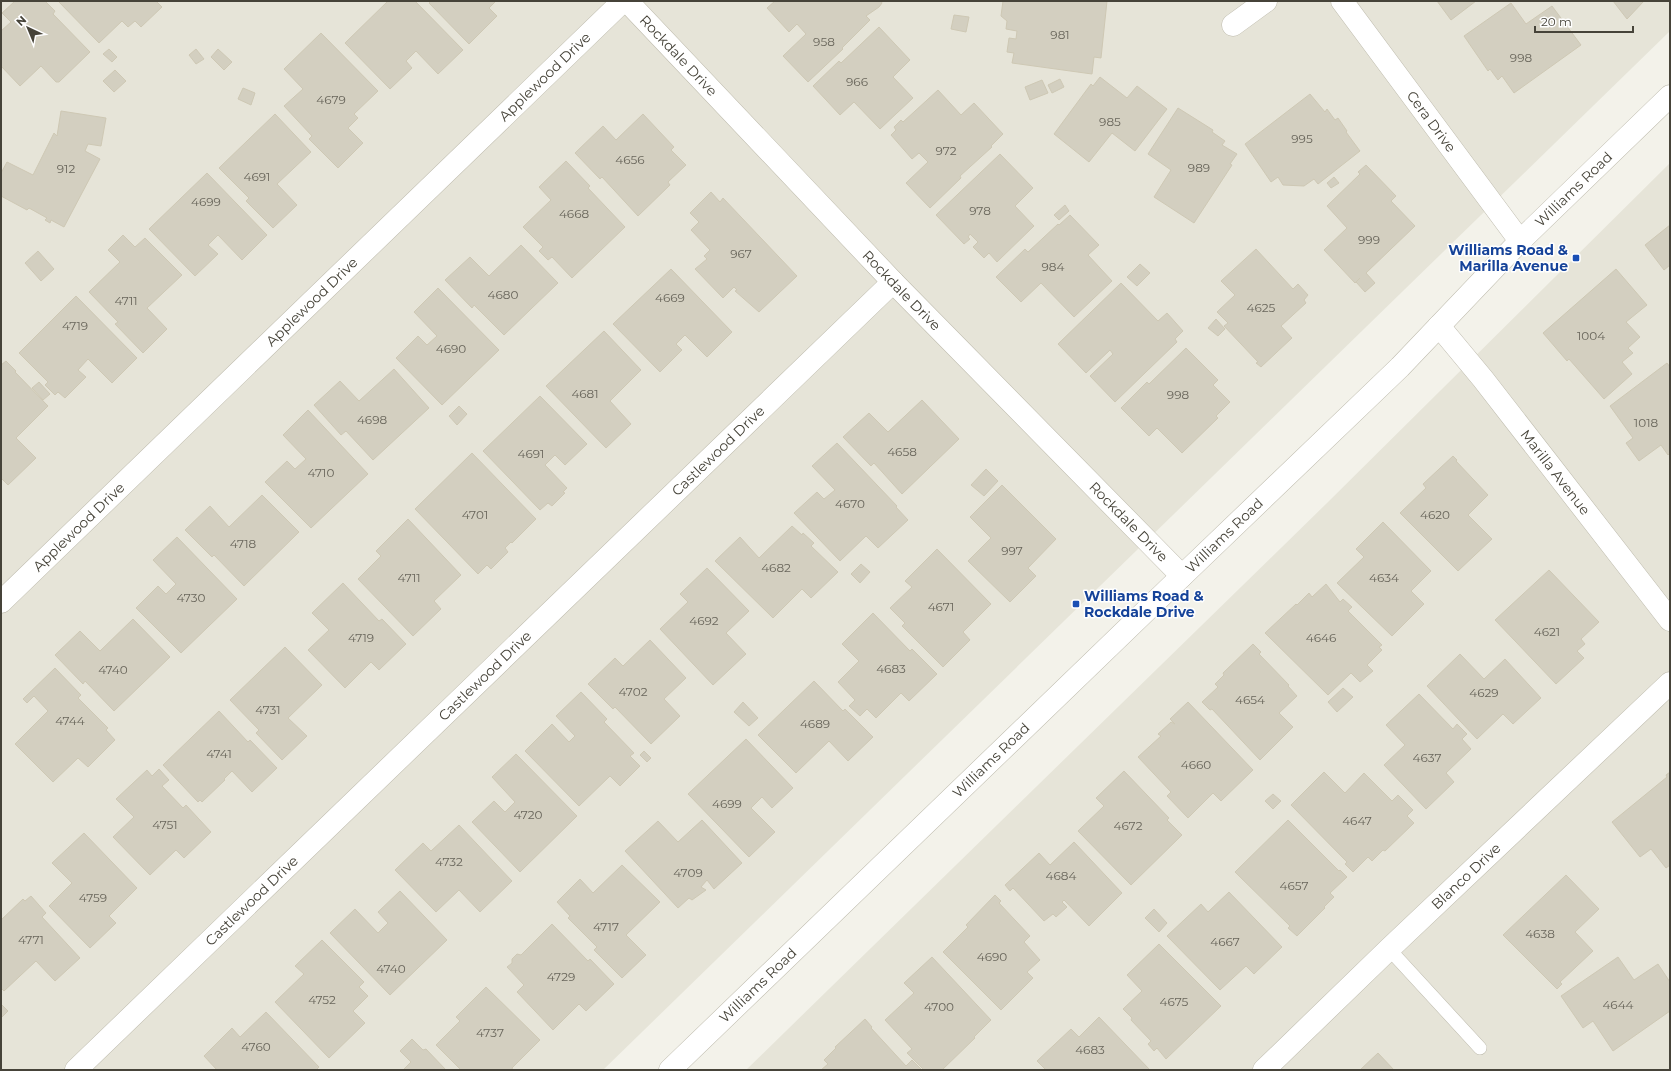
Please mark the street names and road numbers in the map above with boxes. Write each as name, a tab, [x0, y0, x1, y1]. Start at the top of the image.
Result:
street label: Rockdale Drive	[636, 11, 721, 100]
street label: Applewood Drive	[495, 28, 594, 125]
street label: Cera Drive	[1403, 87, 1460, 156]
street label: Williams Road	[1531, 148, 1616, 231]
street label: Rockdale Drive	[859, 246, 945, 334]
street label: Applewood Drive	[262, 253, 361, 350]
street label: Castlewood Drive	[668, 402, 768, 500]
street label: Marilla Avenue	[1517, 426, 1594, 519]
street label: Rockdale Drive	[1085, 478, 1172, 565]
street label: Applewood Drive	[29, 479, 128, 575]
street label: Williams Road	[1182, 494, 1267, 577]
street label: Castlewood Drive	[435, 627, 535, 725]
street label: Williams Road	[948, 719, 1033, 802]
street label: Blanco Drive	[1427, 839, 1505, 913]
street label: Castlewood Drive	[201, 852, 302, 950]
street label: Williams Road	[715, 944, 800, 1027]

